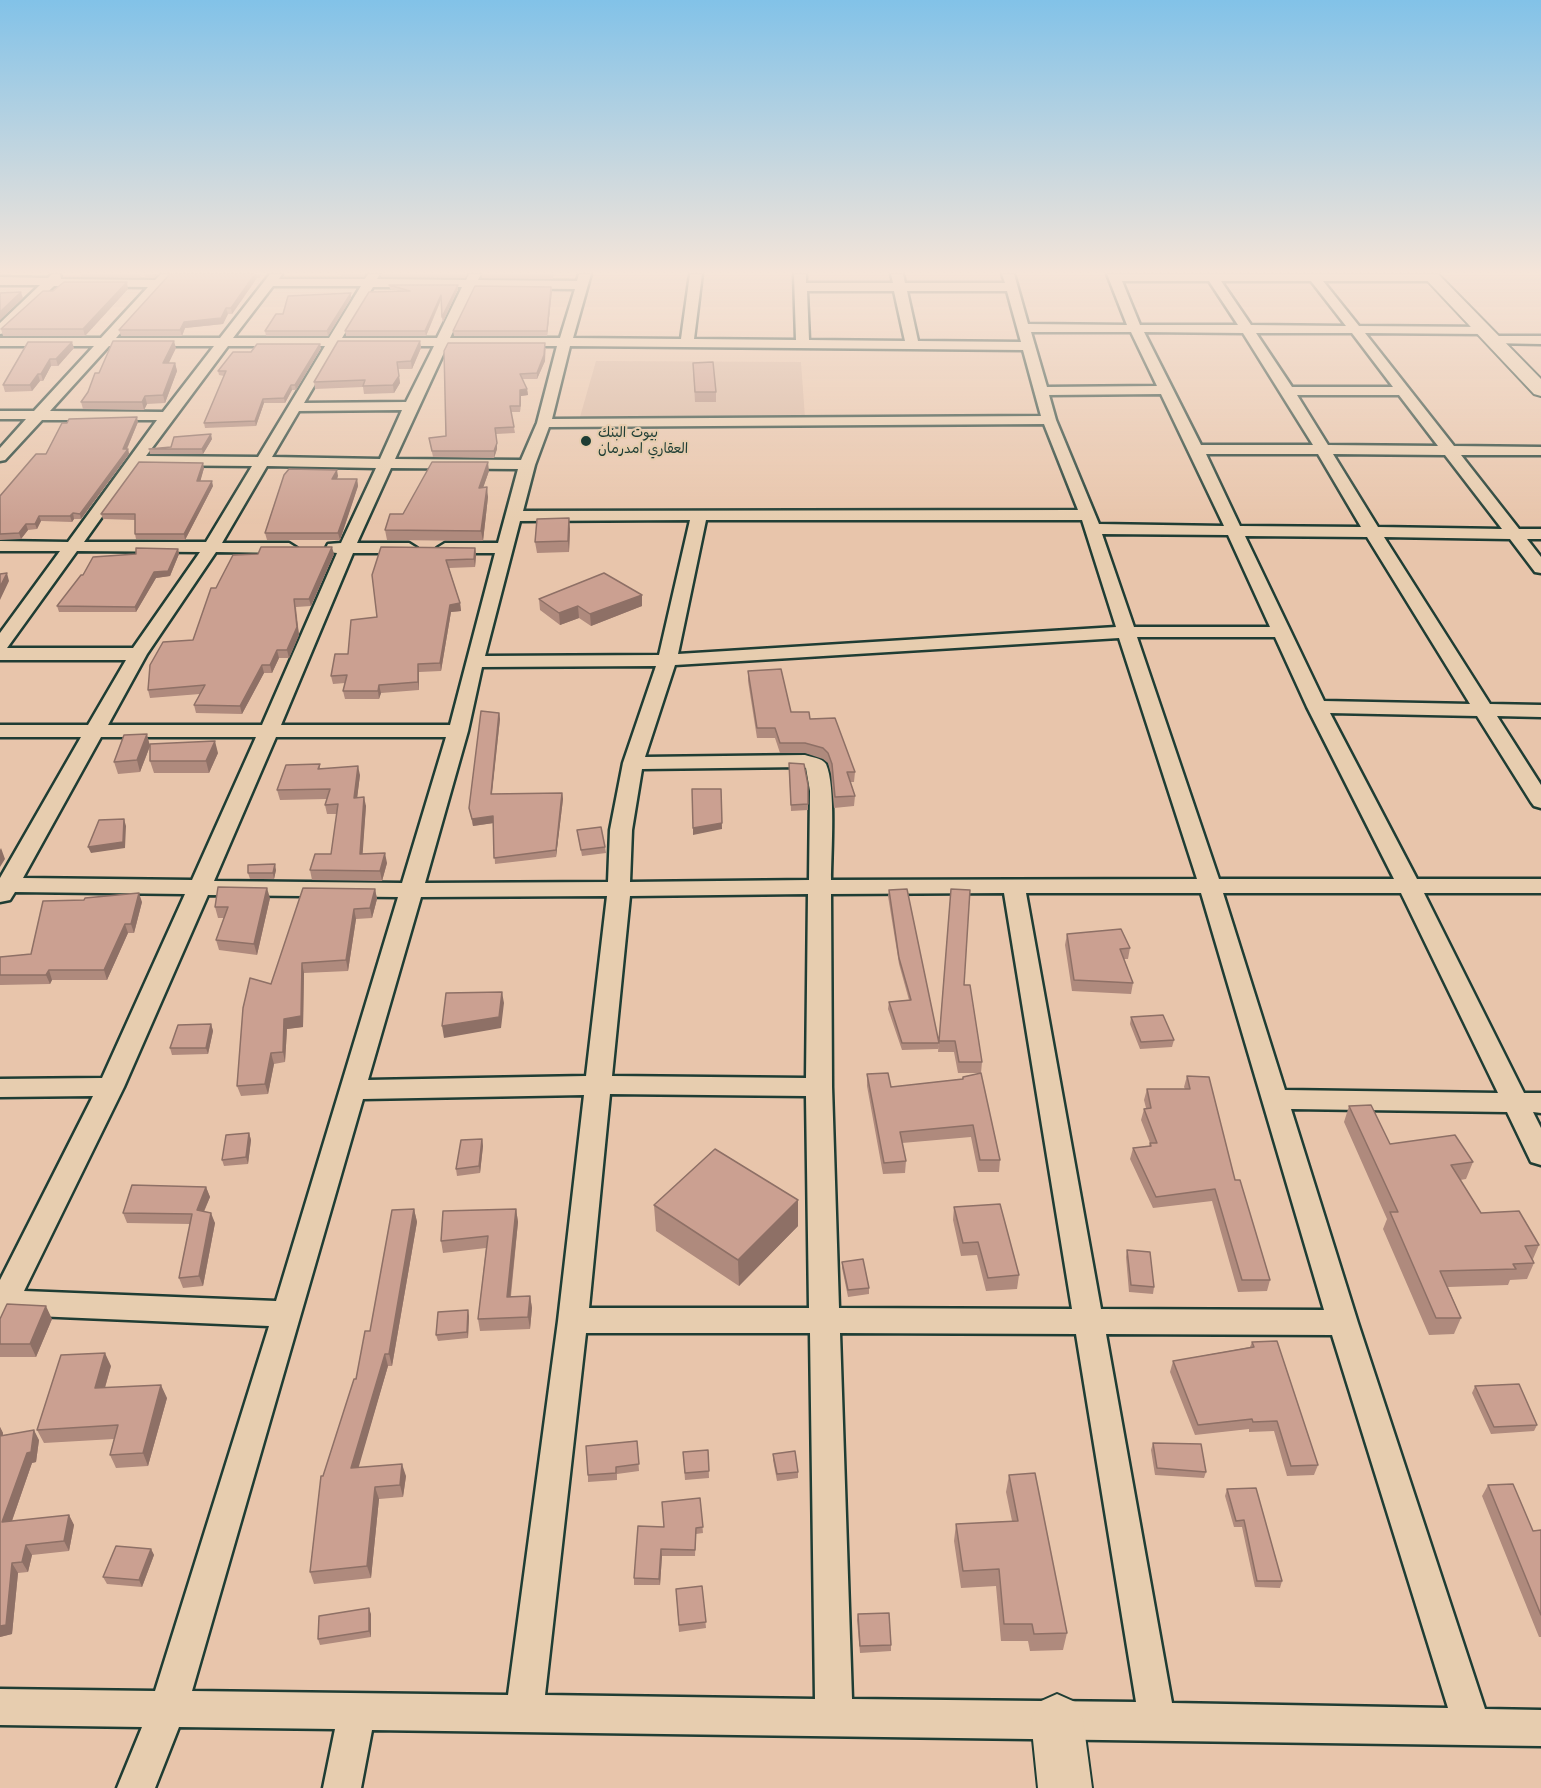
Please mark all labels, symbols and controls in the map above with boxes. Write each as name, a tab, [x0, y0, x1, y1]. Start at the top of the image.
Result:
place label: بيوت البنك العقاري امدرمان	[598, 425, 688, 458]
marker: بيوت البنك العقاري امدرمان	[579, 434, 593, 448]

